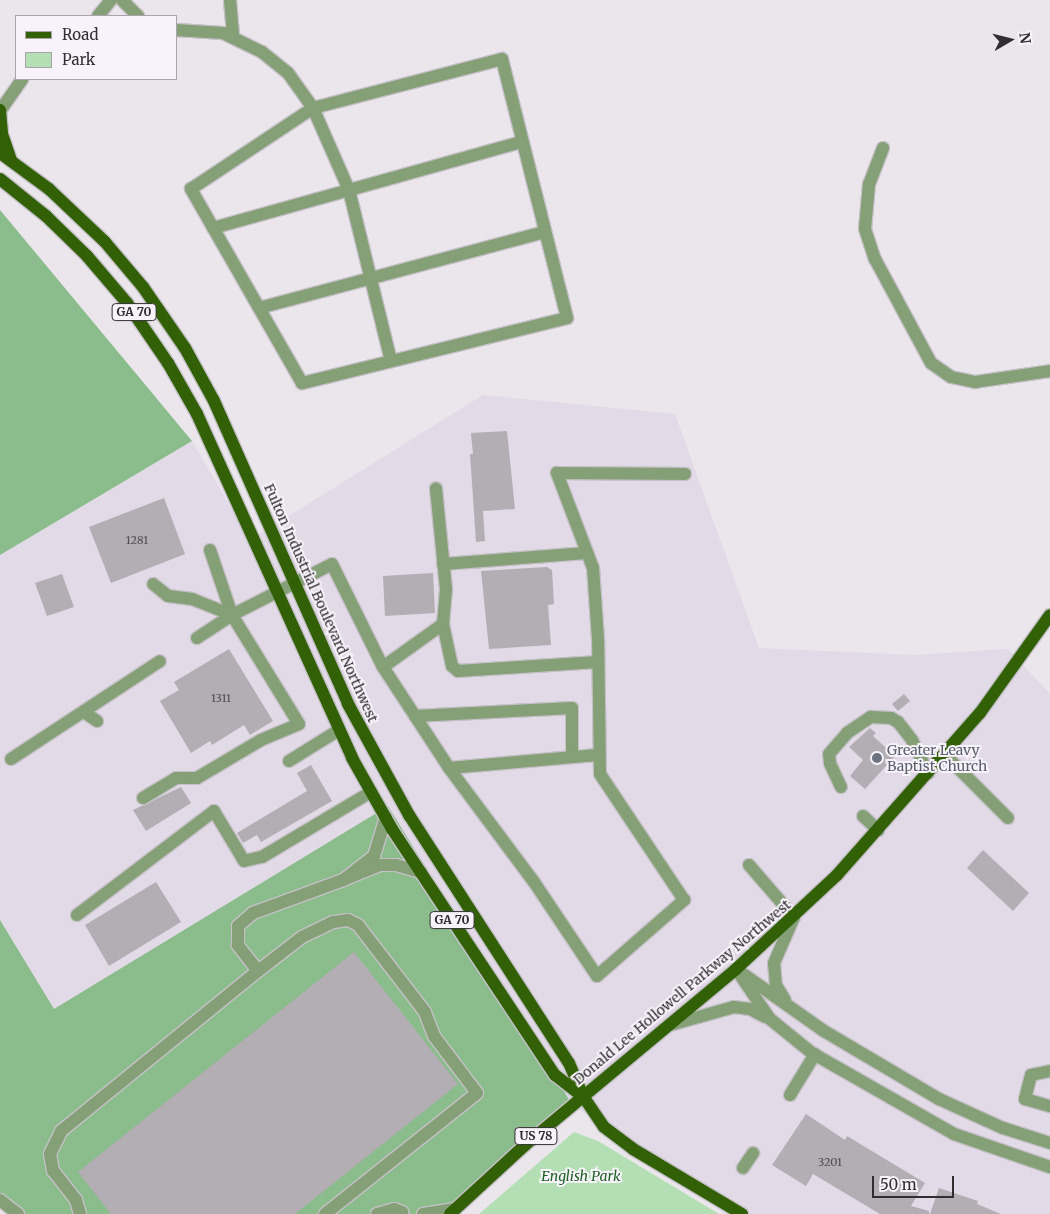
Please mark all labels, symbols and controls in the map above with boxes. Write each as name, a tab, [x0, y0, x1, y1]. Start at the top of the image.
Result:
legend	[15, 15, 178, 80]
north arrow	[985, 15, 1035, 65]
text: Road	[62, 25, 98, 44]
text: N	[1015, 31, 1035, 45]
text: Park	[62, 50, 95, 69]
road number: GA 70	[112, 302, 156, 322]
street label: Fulton Industrial Boulevard Northwest	[261, 481, 381, 725]
house number: 1281	[126, 533, 148, 547]
house number: 1311	[211, 691, 231, 705]
place label: Greater Leavy Baptist Church	[887, 742, 987, 774]
marker: Greater Leavy Baptist Church	[871, 752, 883, 764]
street label: Donald Lee Hollowell Parkway Northwest	[570, 896, 794, 1088]
road number: GA 70	[430, 910, 474, 930]
road number: US 78	[514, 1126, 558, 1146]
house number: 3201	[818, 1155, 842, 1169]
scale bar	[875, 1166, 958, 1198]
park label: English Park	[541, 1168, 621, 1184]
text: 50 m	[880, 1175, 917, 1194]

